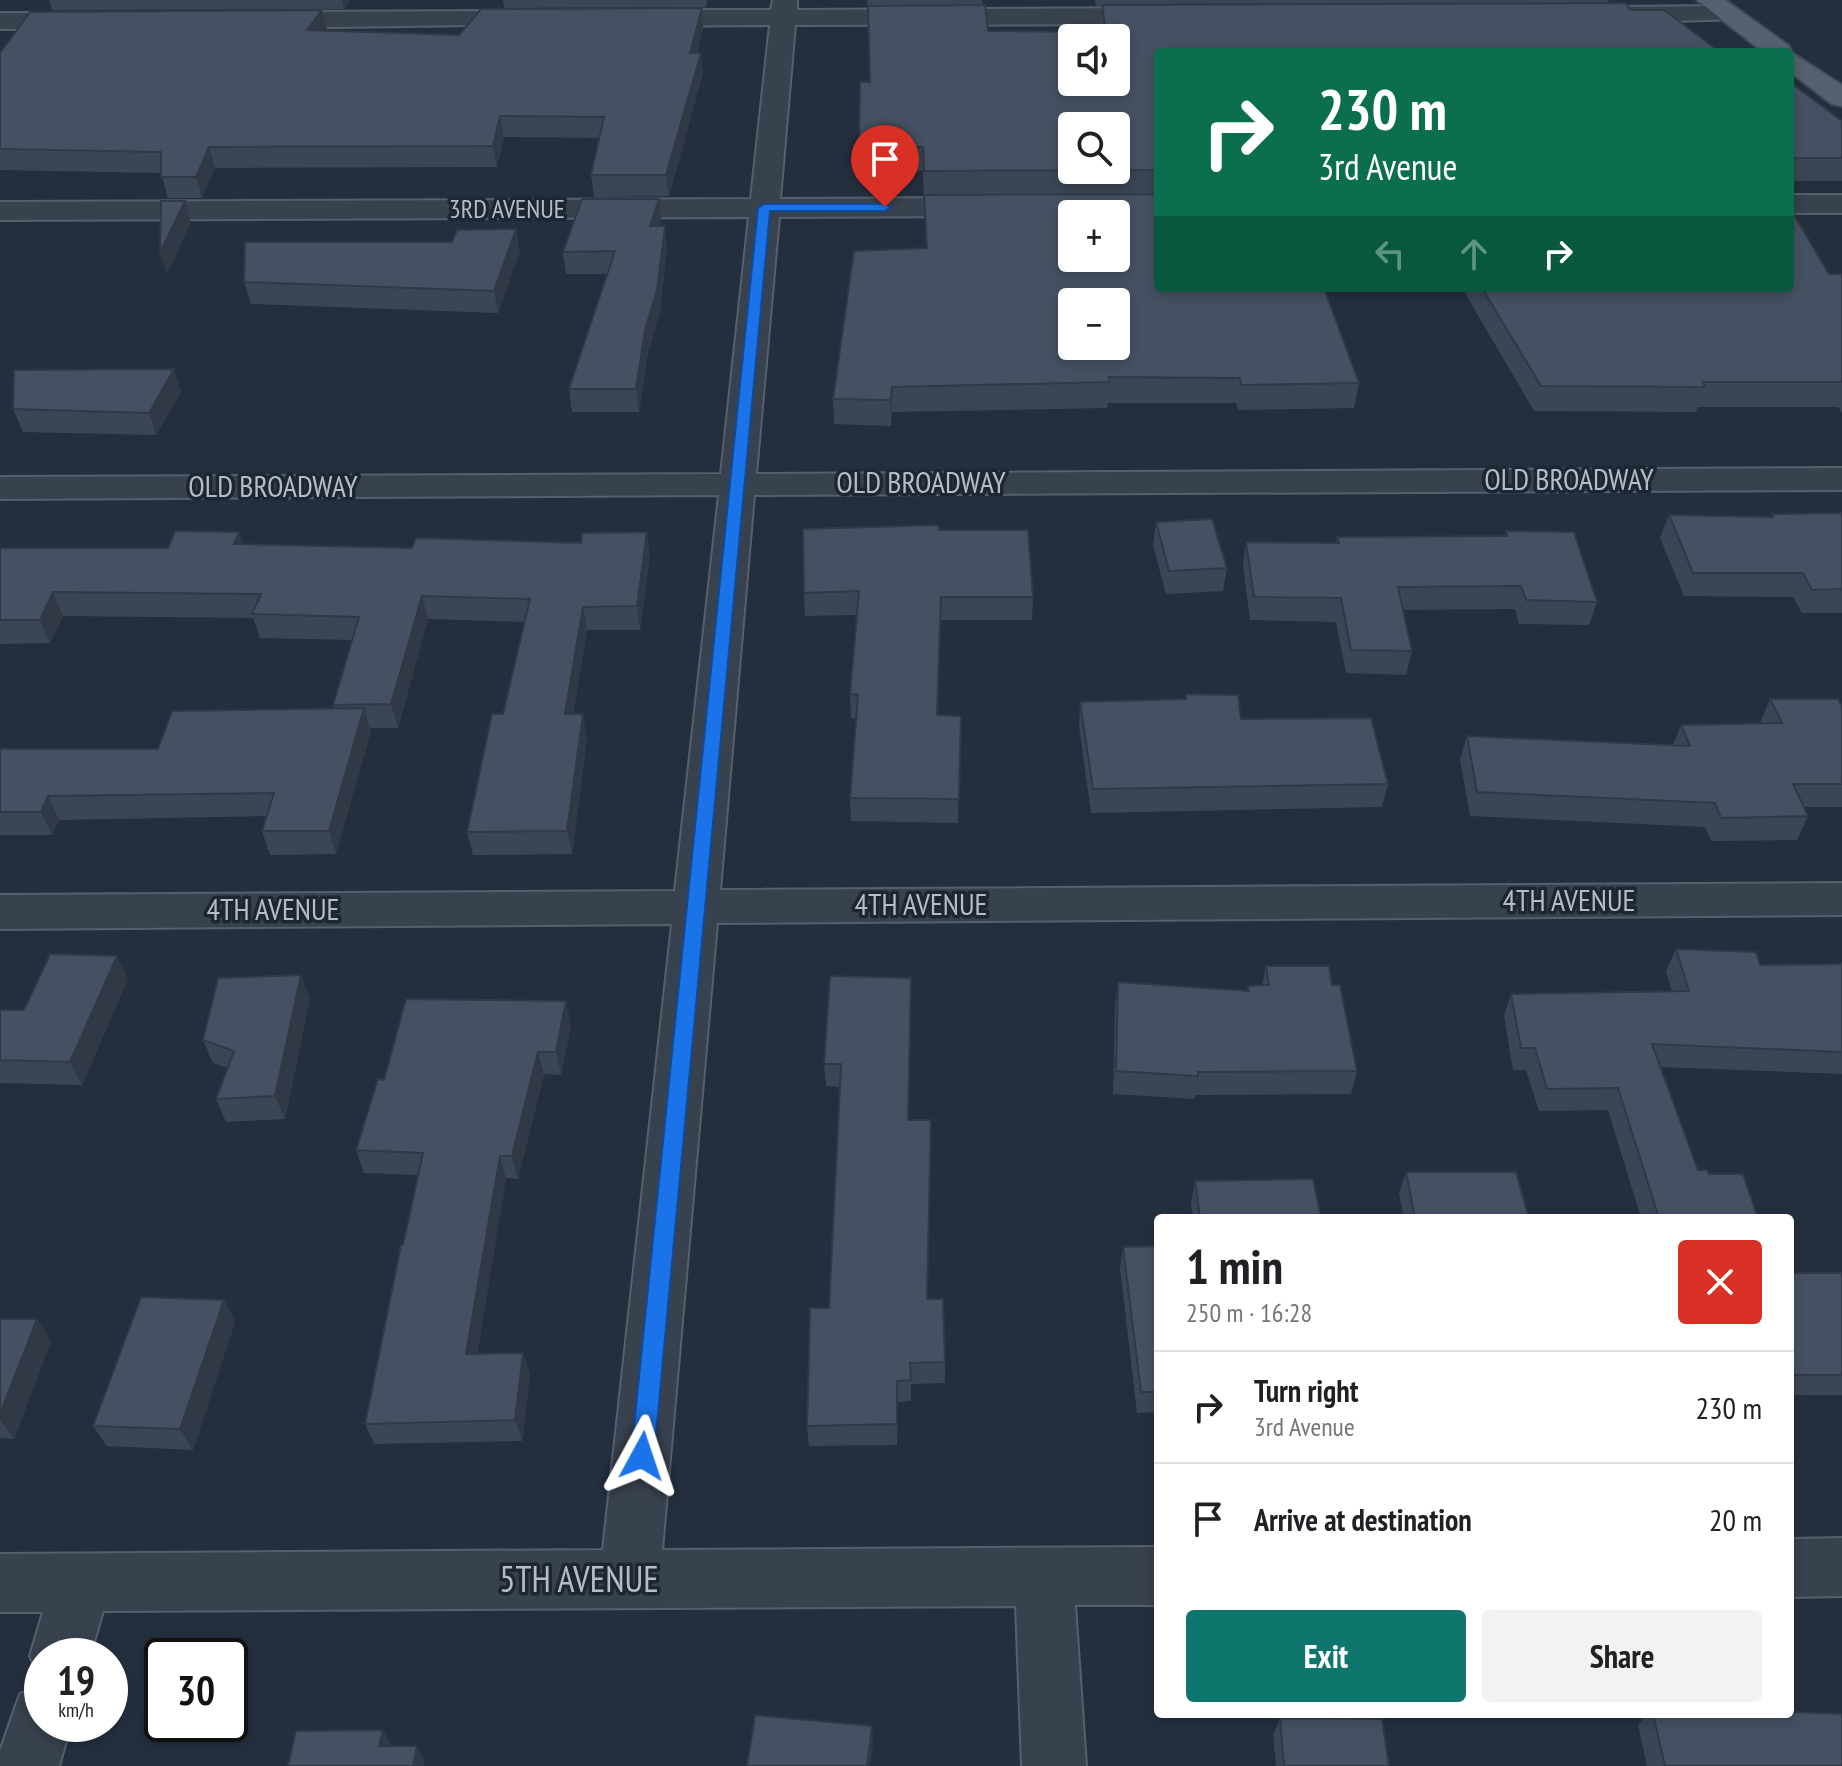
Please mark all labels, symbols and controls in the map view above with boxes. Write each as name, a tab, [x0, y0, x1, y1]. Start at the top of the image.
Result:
map controls	[1058, 24, 1130, 360]
button: sound	[1058, 24, 1130, 96]
text: 230 m	[1318, 73, 1447, 145]
icon: right	[1186, 80, 1290, 184]
button: search	[1058, 112, 1130, 184]
pin	[851, 125, 919, 207]
icon: arrive	[863, 137, 907, 181]
text: 3rd Avenue	[1318, 143, 1457, 190]
street label: 3RD AVENUE	[449, 192, 565, 225]
button: +	[1058, 200, 1130, 272]
icon: left	[1368, 232, 1412, 276]
icon: ahead	[1452, 232, 1496, 276]
icon: right	[1536, 232, 1580, 276]
button: −	[1058, 288, 1130, 360]
street label: OLD BROADWAY	[1484, 459, 1654, 498]
street label: OLD BROADWAY	[836, 462, 1006, 501]
street label: OLD BROADWAY	[188, 466, 358, 505]
street label: 4TH AVENUE	[1503, 880, 1635, 919]
street label: 4TH AVENUE	[855, 884, 987, 923]
street label: 4TH AVENUE	[207, 889, 339, 928]
text: 1 min	[1186, 1235, 1283, 1297]
button: close	[1678, 1240, 1762, 1324]
text: 250 m · 16:28	[1186, 1296, 1312, 1329]
text: Turn right	[1254, 1371, 1358, 1410]
icon: right	[1186, 1385, 1230, 1429]
text: 230 m	[1696, 1388, 1762, 1427]
text: 3rd Avenue	[1254, 1410, 1355, 1443]
position arrow	[600, 1414, 684, 1498]
icon: arrive	[1186, 1497, 1230, 1541]
text: Arrive at destination	[1254, 1500, 1472, 1539]
text: 20 m	[1709, 1500, 1762, 1539]
street label: 5TH AVENUE	[499, 1555, 659, 1602]
button: Exit	[1186, 1610, 1466, 1702]
button: Share	[1482, 1610, 1762, 1702]
speed limit sign: 30	[144, 1638, 248, 1742]
text: 19	[57, 1654, 95, 1706]
text: km/h	[58, 1697, 94, 1723]

